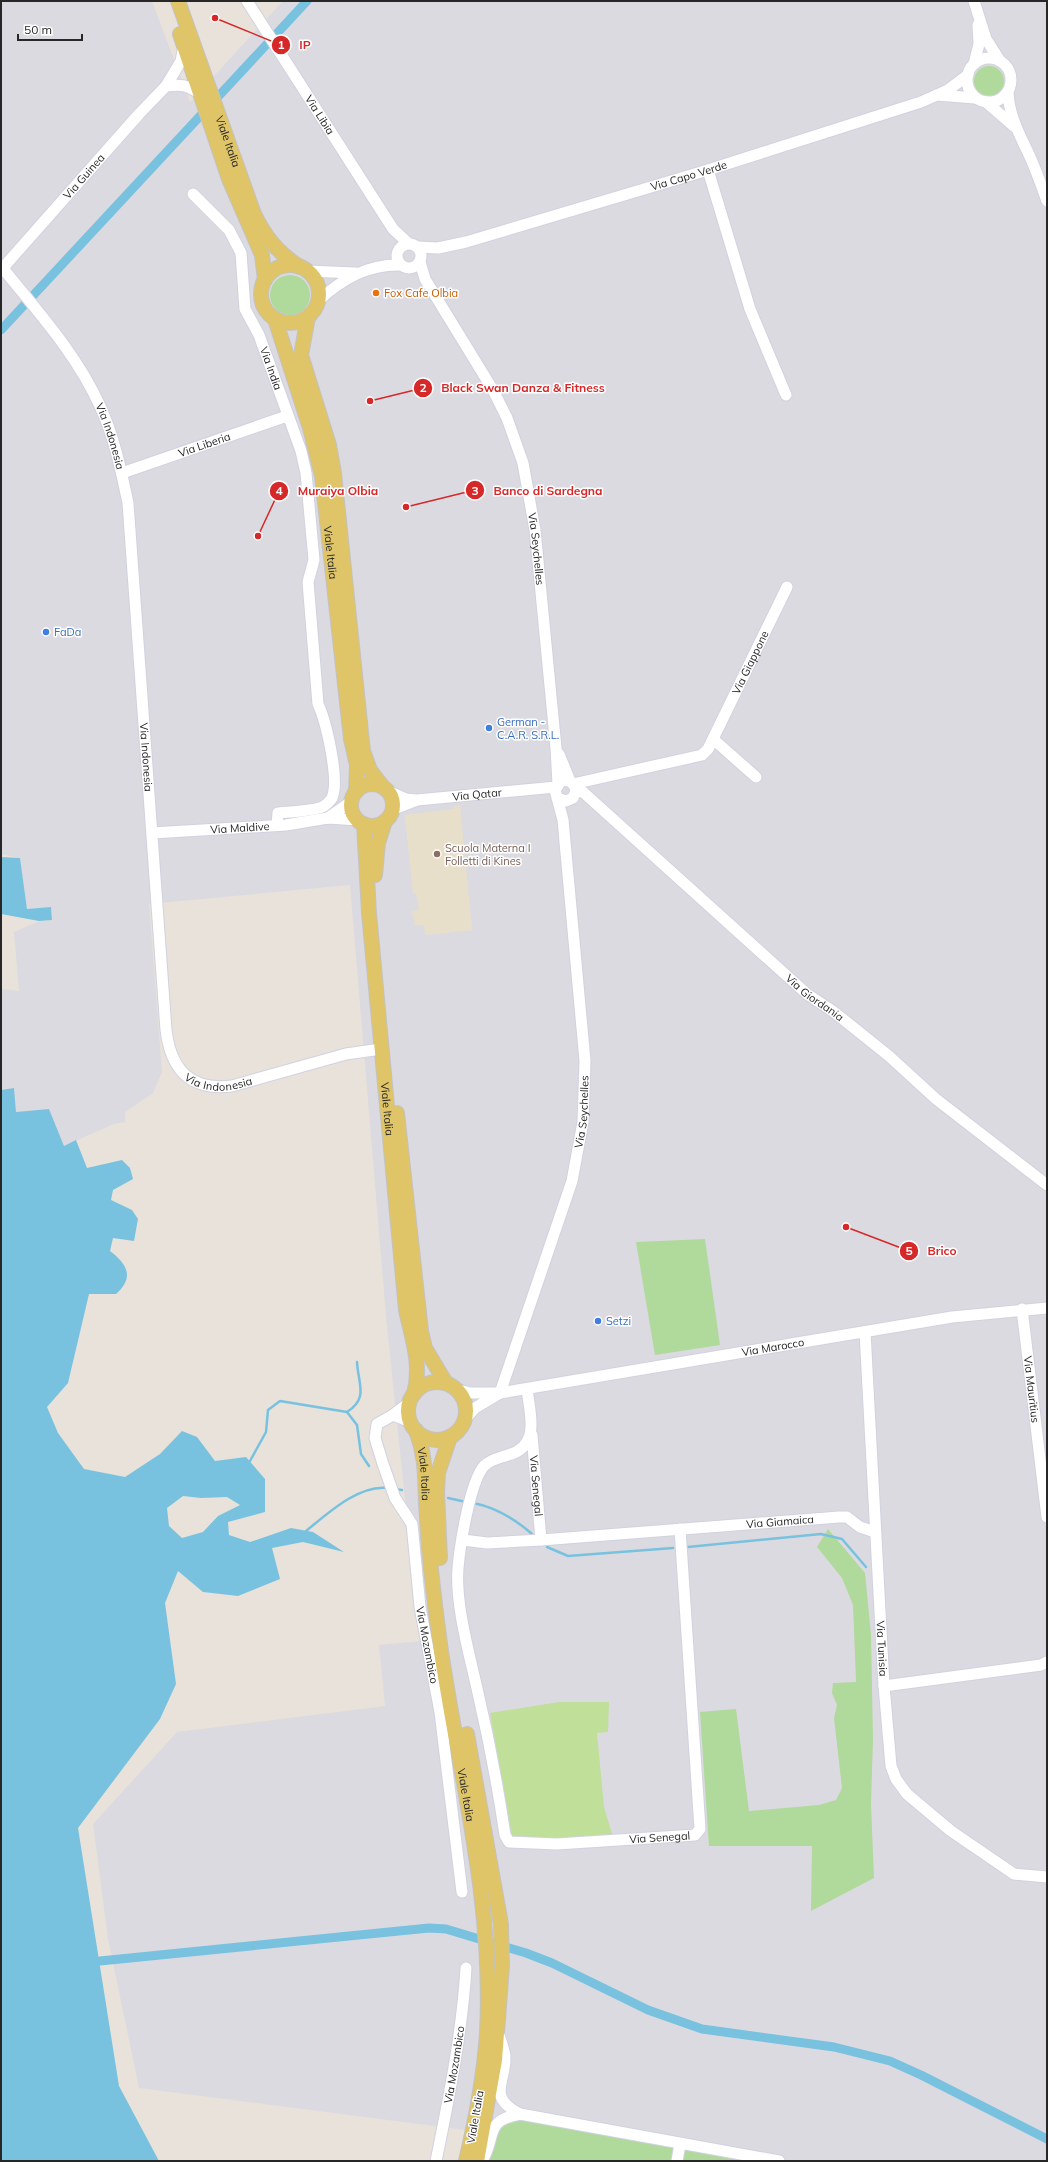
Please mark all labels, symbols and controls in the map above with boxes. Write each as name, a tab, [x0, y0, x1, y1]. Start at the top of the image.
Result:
scale bar	[18, 16, 82, 42]
text: 50 m	[24, 22, 52, 37]
callout: IP	[271, 33, 319, 57]
text: 1	[277, 37, 285, 52]
text: IP	[299, 37, 311, 52]
street label: Via Libia	[302, 92, 338, 137]
street label: Viale Italia	[212, 114, 244, 169]
street label: Via Guinea	[60, 151, 108, 202]
street label: Via Capo Verde	[649, 157, 729, 194]
place label: Fox Cafe Olbia	[384, 286, 458, 300]
marker: Fox Cafe Olbia	[371, 288, 381, 298]
street label: Via India	[257, 345, 285, 392]
callout: Black Swan Danza & Fitness	[413, 376, 613, 400]
text: 2	[419, 380, 427, 395]
text: Black Swan Danza & Fitness	[441, 380, 605, 395]
street label: Via Indonesia	[93, 401, 127, 471]
street label: Via Liberia	[176, 429, 232, 460]
callout: Banco di Sardegna	[465, 478, 610, 502]
callout: Muraiya Olbia	[269, 479, 386, 503]
text: 4	[275, 483, 283, 498]
text: Muraiya Olbia	[298, 483, 378, 498]
text: 3	[471, 483, 479, 498]
text: Banco di Sardegna	[493, 483, 603, 498]
street label: Via Seychelles	[525, 512, 547, 586]
street label: Viale Italia	[321, 525, 340, 580]
place label: FaDa	[54, 625, 81, 639]
marker: FaDa	[41, 627, 51, 637]
street label: Via Giappone	[729, 628, 772, 697]
place label: German - C.A.R. S.R.L.	[497, 715, 559, 742]
street label: Via Indonesia	[137, 722, 156, 792]
marker: German - C.A.R. S.R.L.	[484, 723, 494, 733]
street label: Via Qatar	[452, 785, 502, 804]
street label: Via Maldive	[210, 819, 270, 837]
place label: Scuola Materna I Folletti di Kines	[445, 841, 531, 868]
marker: Scuola Materna I Folletti di Kines	[432, 849, 442, 859]
street label: Via Giordania	[783, 971, 847, 1024]
street label: Via Indonesia	[182, 1070, 254, 1094]
street label: Via Seychelles	[571, 1075, 592, 1149]
street label: Viale Italia	[378, 1082, 397, 1136]
callout: Brico	[899, 1239, 964, 1263]
text: 5	[905, 1243, 913, 1258]
text: Brico	[927, 1243, 957, 1258]
place label: Setzi	[606, 1314, 631, 1328]
marker: Setzi	[593, 1316, 603, 1326]
street label: Via Marocco	[741, 1335, 805, 1359]
street label: Via Mauritius	[1021, 1355, 1043, 1424]
street label: Viale Italia	[414, 1446, 433, 1501]
street label: Via Senegal	[527, 1455, 546, 1517]
street label: Via Giamaica	[746, 1512, 814, 1531]
street label: Via Mozambico	[413, 1605, 441, 1685]
street label: Via Tunisia	[874, 1620, 890, 1677]
street label: Viale Italia	[454, 1767, 477, 1823]
street label: Via Senegal	[629, 1828, 691, 1846]
street label: Via Mozambico	[441, 2025, 467, 2105]
street label: Viale Italia	[463, 2089, 487, 2145]

